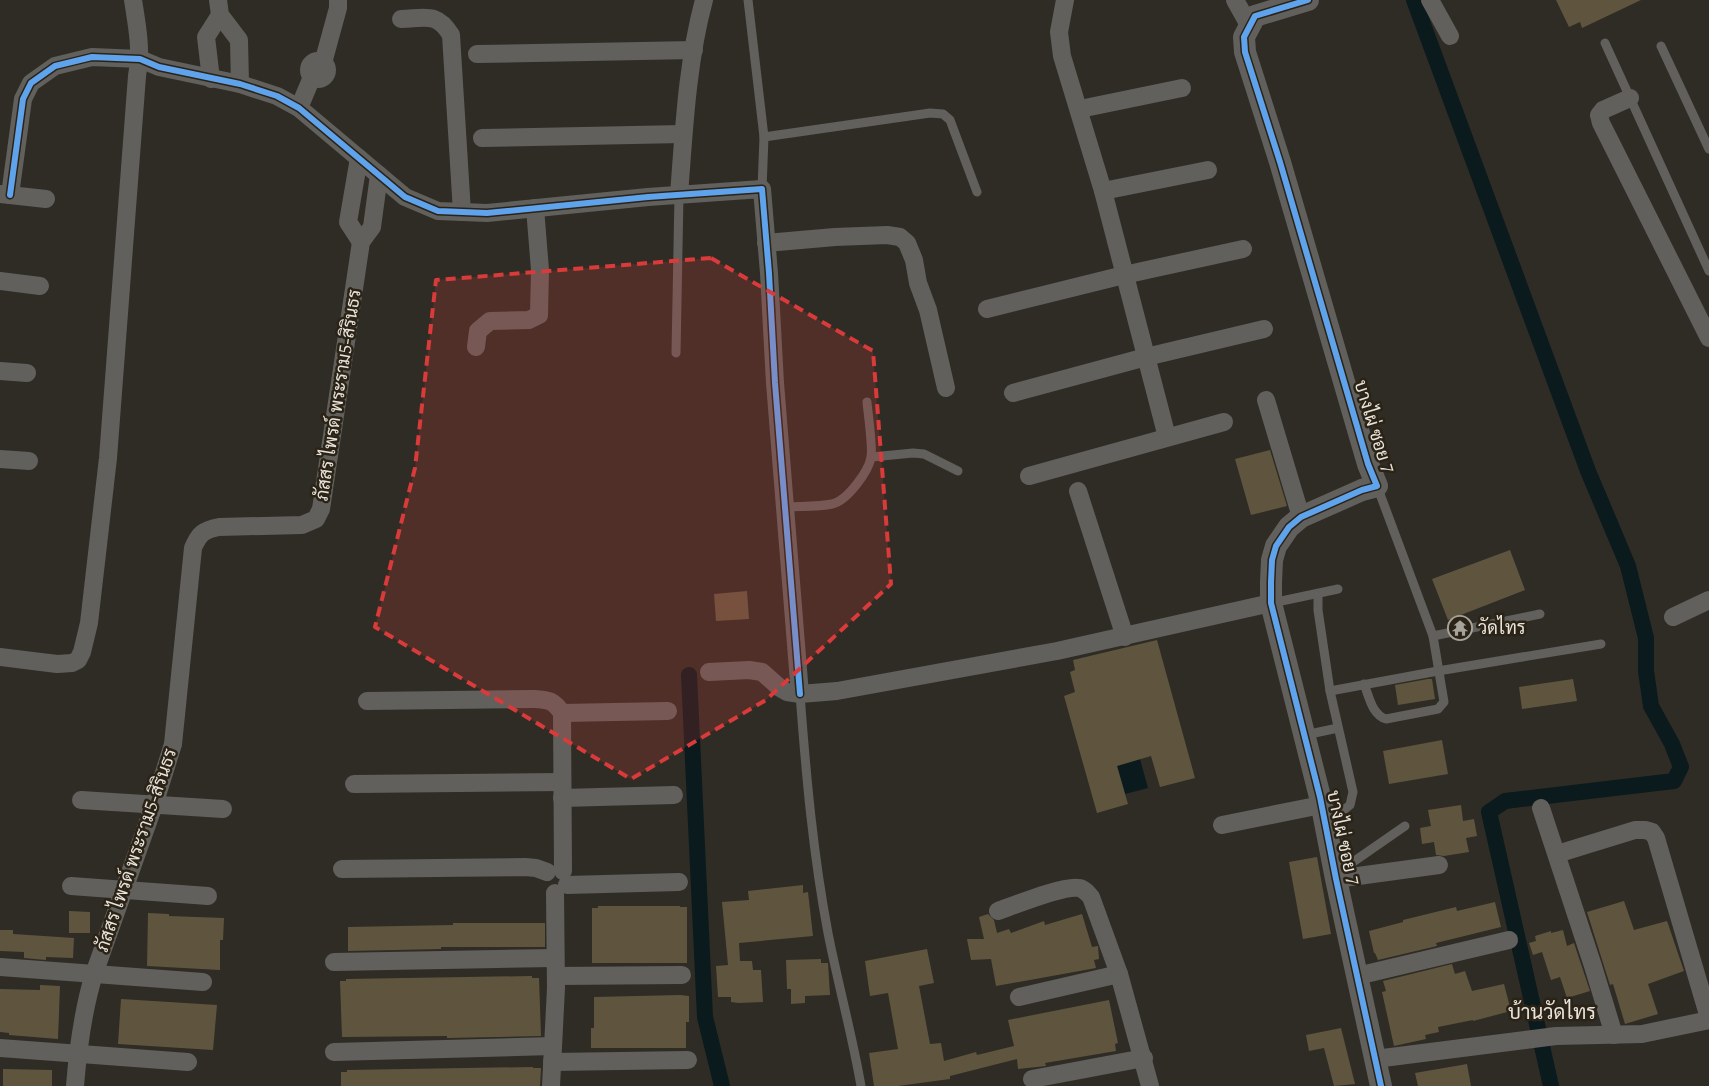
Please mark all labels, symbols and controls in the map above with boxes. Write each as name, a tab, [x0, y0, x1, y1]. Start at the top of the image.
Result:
street label: ภัสสร ไพรด์ พระราม5-สิรินธร	[308, 287, 369, 503]
street label: บางไผ่ ซอย 7	[1346, 377, 1401, 477]
temple icon: วัดไทร	[1447, 615, 1473, 641]
place label: วัดไทร	[1478, 615, 1526, 642]
street label: ภัสสร ไพรด์ พระราม5-สิรินธร	[89, 745, 184, 956]
street label: บางไผ่ ซอย 7	[1319, 788, 1366, 888]
district label: บ้านวัดไทร	[1508, 998, 1596, 1028]

